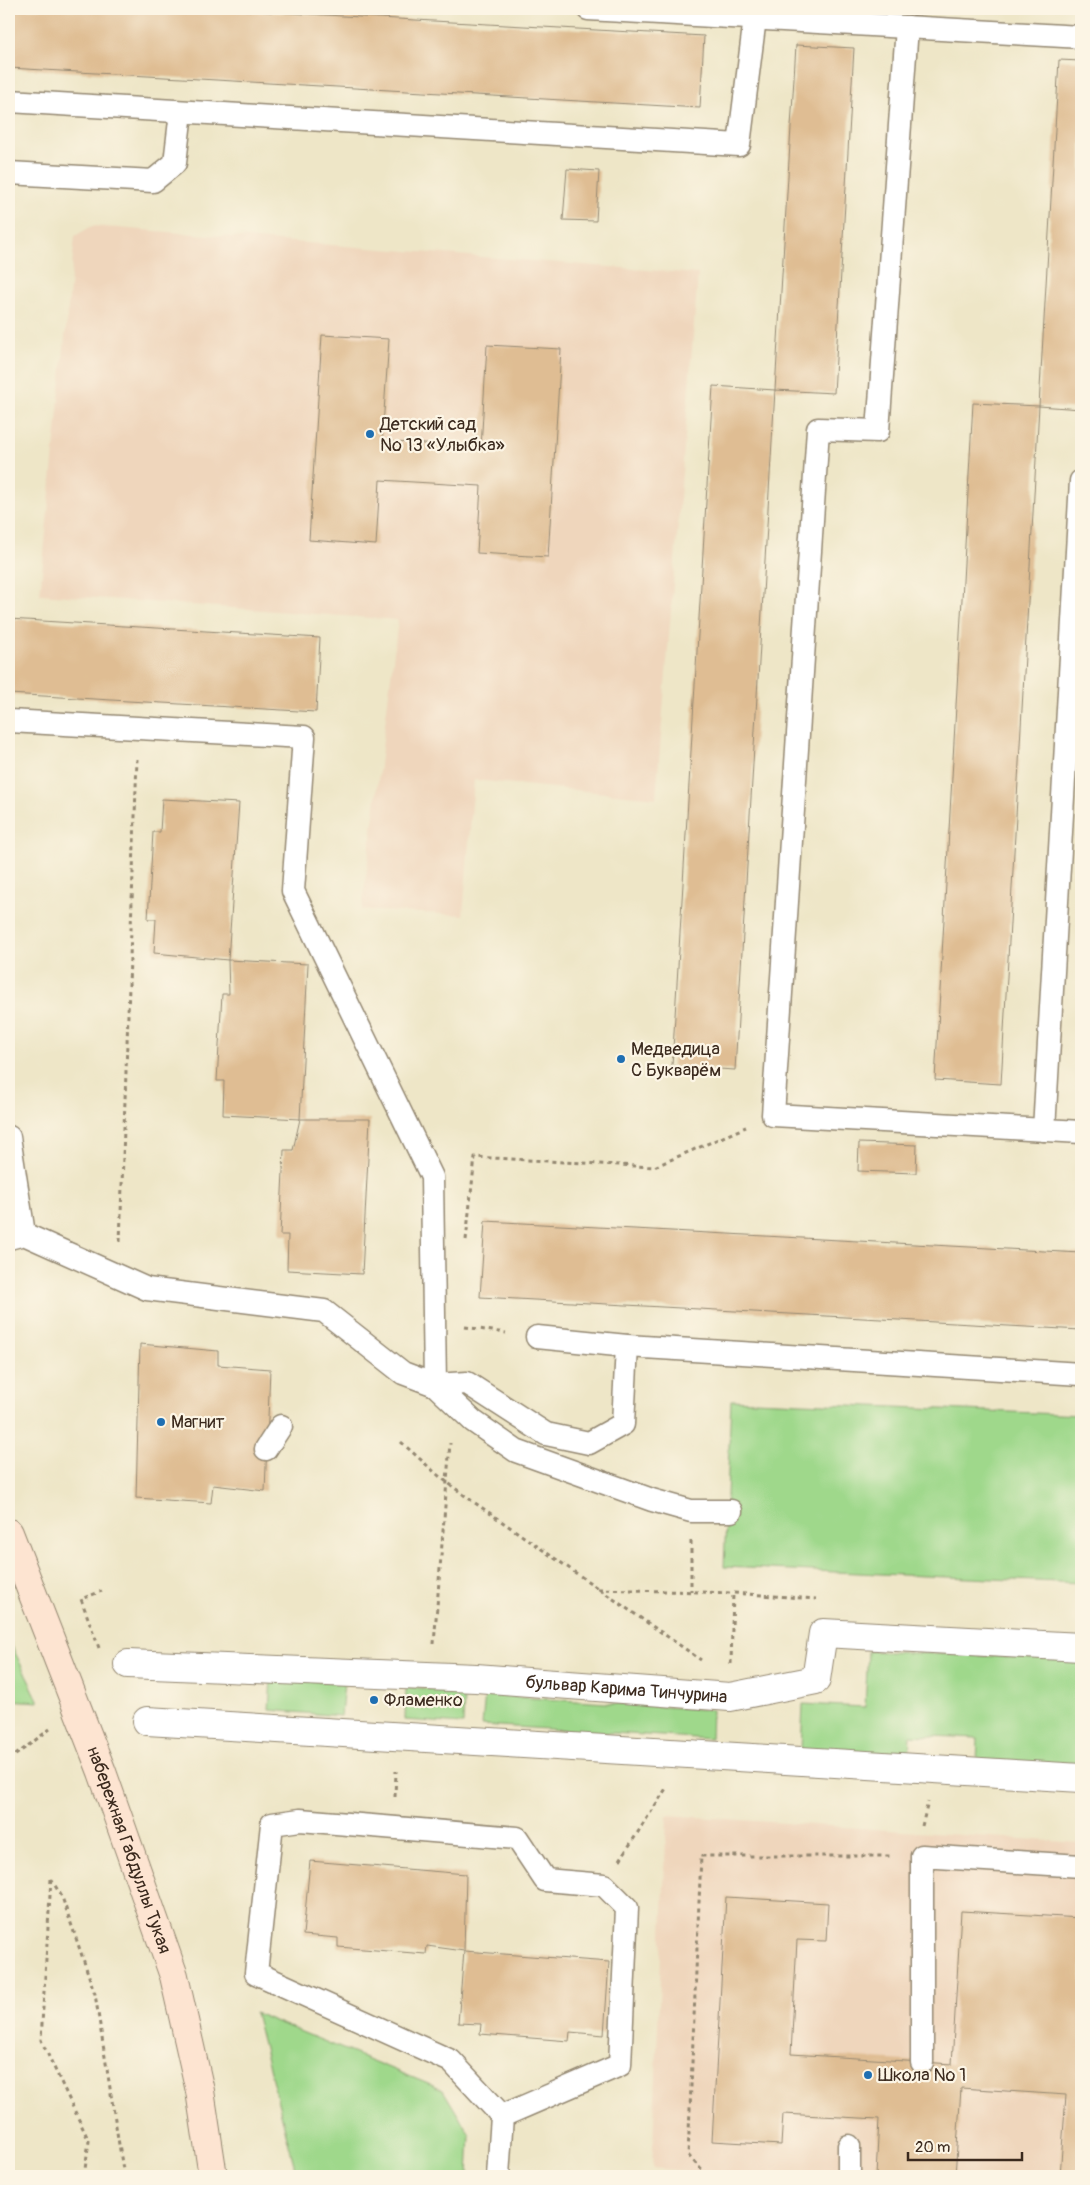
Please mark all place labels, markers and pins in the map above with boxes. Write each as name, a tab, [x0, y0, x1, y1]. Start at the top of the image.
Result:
place label: Детский сад № 13 «Улыбка»	[379, 413, 505, 457]
marker: Детский сад № 13 «Улыбка»	[364, 428, 376, 440]
place label: Медведица С Букварём	[631, 1038, 721, 1082]
marker: Медведица С Букварём	[615, 1053, 627, 1065]
place label: Магнит	[171, 1411, 224, 1434]
marker: Магнит	[155, 1416, 167, 1428]
place label: Фламенко	[384, 1689, 463, 1712]
marker: Фламенко	[368, 1694, 380, 1706]
place label: Школа № 1	[878, 2064, 966, 2087]
marker: Школа № 1	[862, 2069, 874, 2081]

